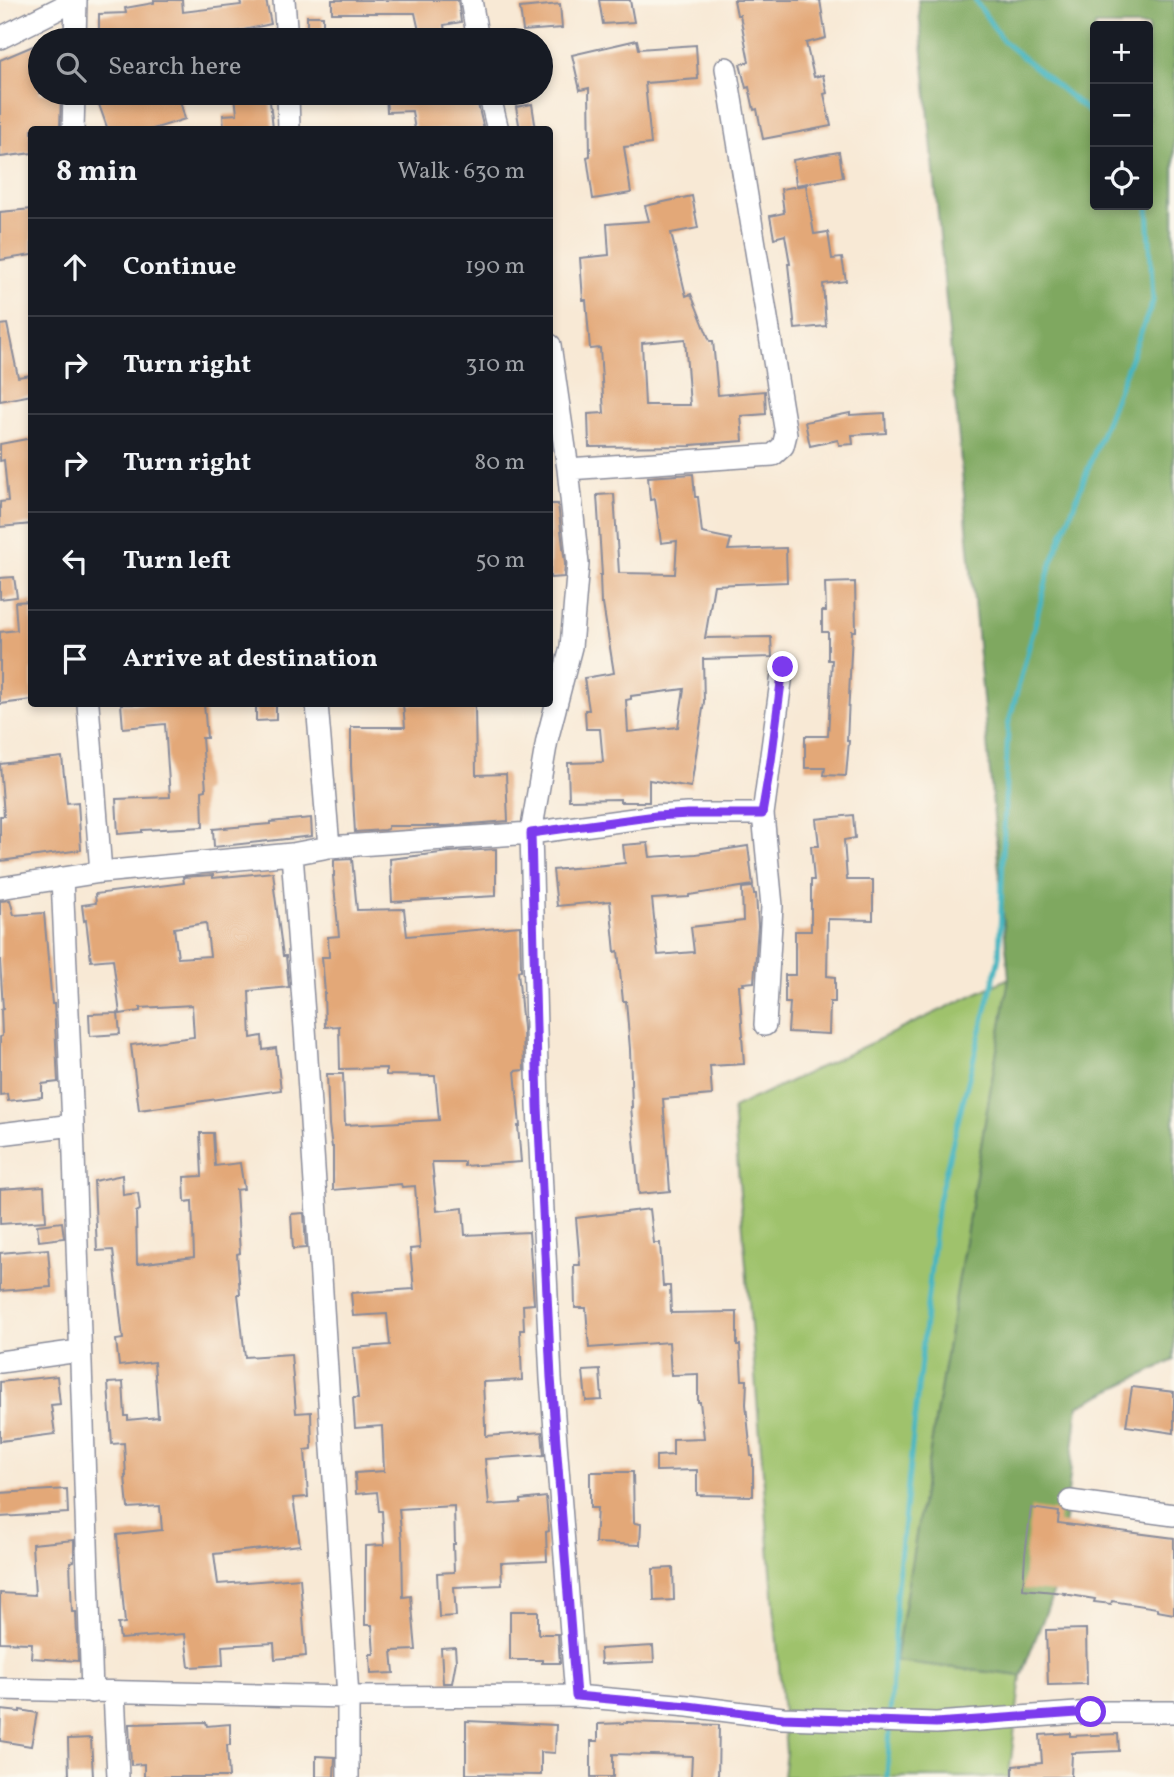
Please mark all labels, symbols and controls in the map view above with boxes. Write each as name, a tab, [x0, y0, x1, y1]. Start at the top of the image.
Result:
map controls	[1090, 21, 1153, 210]
button: +	[1090, 21, 1153, 84]
search box	[28, 28, 553, 105]
icon: search	[52, 48, 90, 86]
text: Search here	[108, 49, 241, 85]
button: −	[1090, 84, 1153, 147]
button: locate	[1090, 147, 1153, 210]
text: 8 min	[56, 151, 138, 193]
text: Walk · 630 m	[398, 156, 525, 188]
icon: ahead	[56, 248, 94, 286]
text: Continue	[123, 249, 236, 285]
text: 190 m	[465, 251, 525, 283]
icon: right	[56, 346, 94, 384]
text: Turn right	[123, 347, 251, 383]
text: 310 m	[465, 349, 525, 381]
icon: right	[56, 444, 94, 482]
text: Turn right	[123, 445, 251, 481]
text: 80 m	[475, 447, 525, 479]
icon: left	[56, 542, 94, 580]
text: Turn left	[123, 543, 231, 579]
text: 50 m	[476, 545, 525, 577]
icon: arrive	[56, 640, 94, 678]
text: Arrive at destination	[123, 641, 378, 677]
route end	[767, 651, 798, 682]
route start	[1075, 1696, 1106, 1727]

